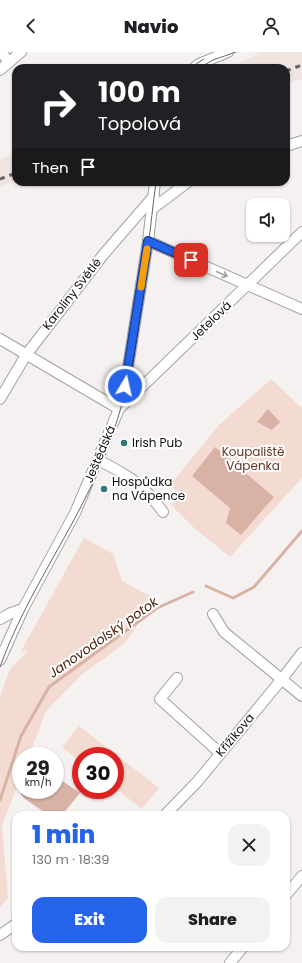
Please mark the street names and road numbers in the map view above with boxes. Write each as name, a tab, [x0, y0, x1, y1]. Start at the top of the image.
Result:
street label: Karoliny Světlé	[38, 254, 105, 333]
street label: Jetelová	[186, 297, 235, 345]
street label: Ještědská	[80, 423, 119, 485]
street label: Křižíkova	[211, 709, 258, 760]

